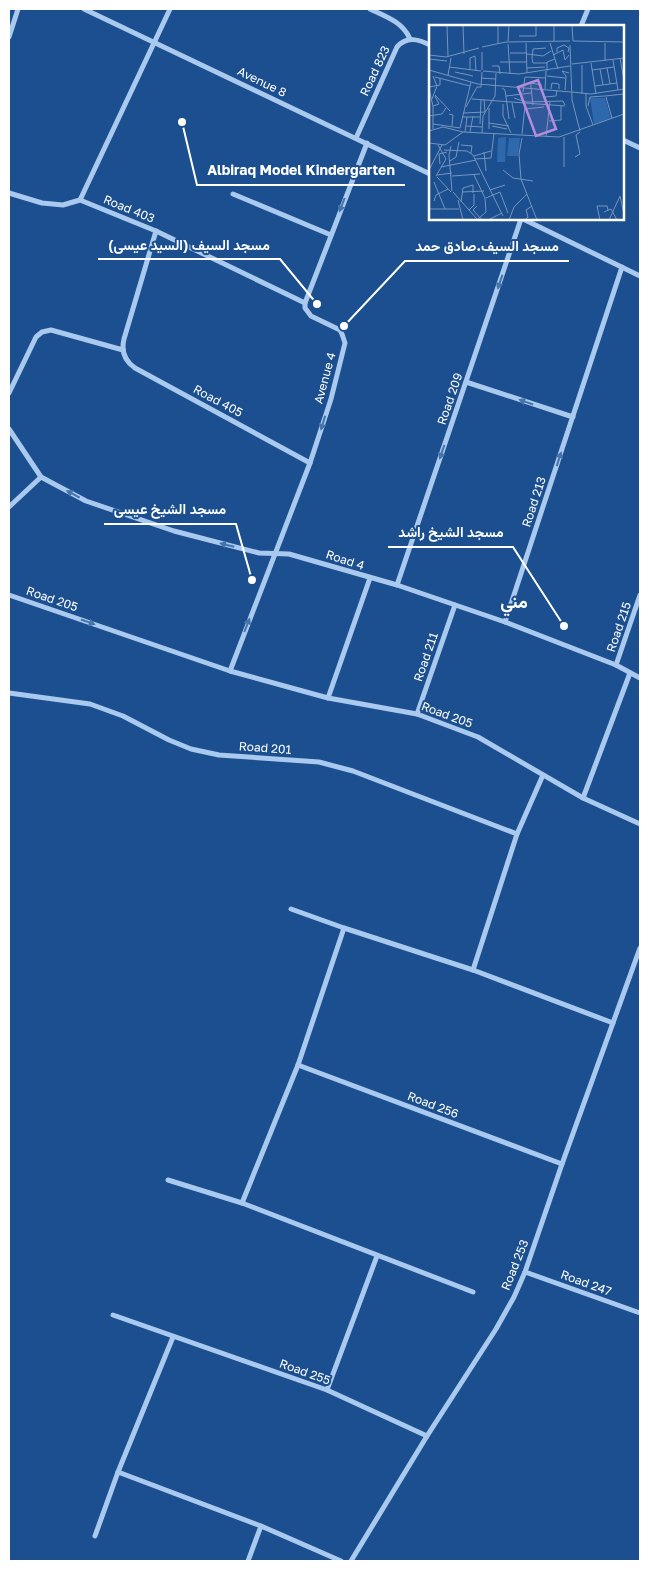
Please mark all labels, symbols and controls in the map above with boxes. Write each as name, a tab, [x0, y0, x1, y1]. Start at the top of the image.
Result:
inset map	[429, 25, 624, 220]
street label: Road 823	[356, 43, 393, 98]
street label: Avenue 8	[235, 63, 289, 100]
callout: Albiraq Model Kindergarten	[197, 156, 405, 185]
text: Albiraq Model Kindergarten	[207, 161, 395, 178]
street label: Road 403	[101, 191, 157, 226]
one-way arrow	[338, 198, 346, 212]
callout: مسجد السيف (السيد عيسى)	[98, 230, 280, 259]
callout: مسجد السيف.صادق حمد	[405, 232, 569, 261]
text: مسجد السيف (السيد عيسى)	[108, 236, 270, 254]
text: مسجد السيف.صادق حمد	[415, 237, 559, 255]
one-way arrow	[495, 274, 503, 289]
street label: Avenue 4	[310, 350, 339, 405]
street label: Road 209	[434, 371, 465, 427]
street label: Road 405	[191, 381, 246, 420]
one-way arrow	[519, 398, 534, 405]
one-way arrow	[319, 416, 327, 431]
one-way arrow	[438, 445, 446, 460]
one-way arrow	[555, 451, 563, 466]
street label: Road 213	[518, 475, 549, 529]
one-way arrow	[66, 490, 80, 498]
callout: مسجد الشيخ عيسى	[104, 495, 236, 524]
text: مسجد الشيخ عيسى	[114, 500, 227, 519]
callout: مسجد الشيخ راشد	[388, 518, 513, 547]
text: مسجد الشيخ راشد	[398, 523, 504, 542]
one-way arrow	[220, 540, 235, 548]
street label: Road 4	[324, 546, 366, 573]
street label: Road 205	[24, 583, 80, 614]
district label: مني	[500, 590, 528, 617]
street label: Road 215	[603, 600, 634, 654]
one-way arrow	[81, 618, 96, 626]
one-way arrow	[244, 618, 252, 632]
street label: Road 211	[410, 630, 441, 683]
street label: Road 205	[419, 698, 475, 731]
street label: Road 201	[238, 738, 292, 757]
street label: Road 256	[405, 1088, 461, 1121]
street label: Road 253	[498, 1237, 531, 1292]
street label: Road 247	[559, 1266, 614, 1299]
street label: Road 255	[278, 1355, 333, 1388]

